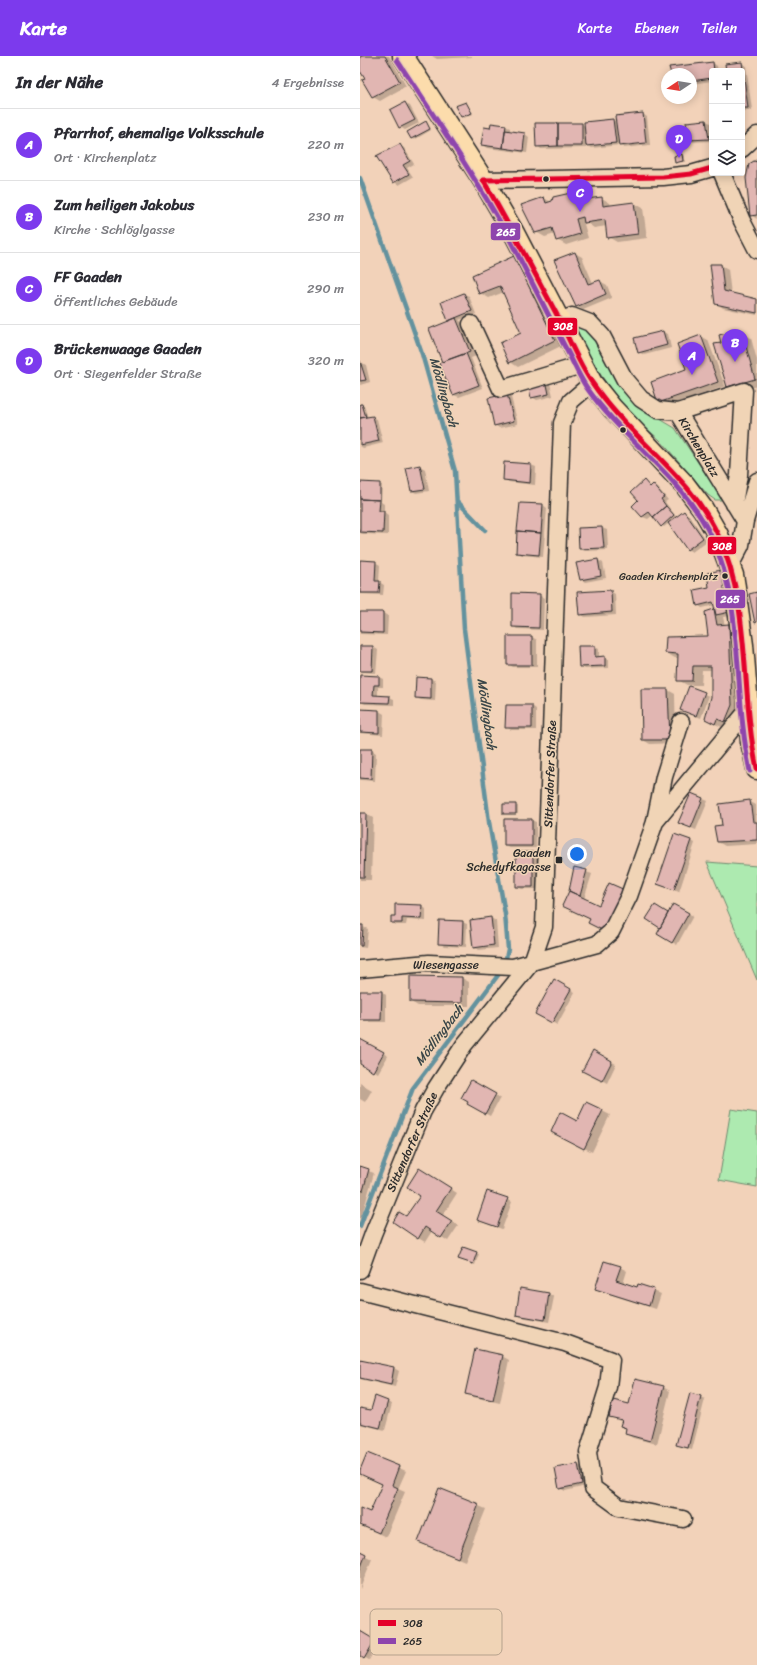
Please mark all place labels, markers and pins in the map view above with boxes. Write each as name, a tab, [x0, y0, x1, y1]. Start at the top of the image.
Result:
pin: D	[666, 125, 692, 158]
unlabelled marker	[541, 174, 551, 184]
pin: C	[567, 179, 593, 212]
pin: B	[722, 329, 748, 362]
pin: A	[679, 342, 705, 375]
unlabelled marker	[618, 425, 628, 435]
place label: Gaaden Kirchenplatz	[619, 567, 719, 586]
marker: Gaaden Kirchenplatz	[720, 571, 730, 581]
place label: Gaaden Schedyfkagasse	[466, 842, 552, 878]
marker: Gaaden Schedyfkagasse	[554, 855, 564, 865]

